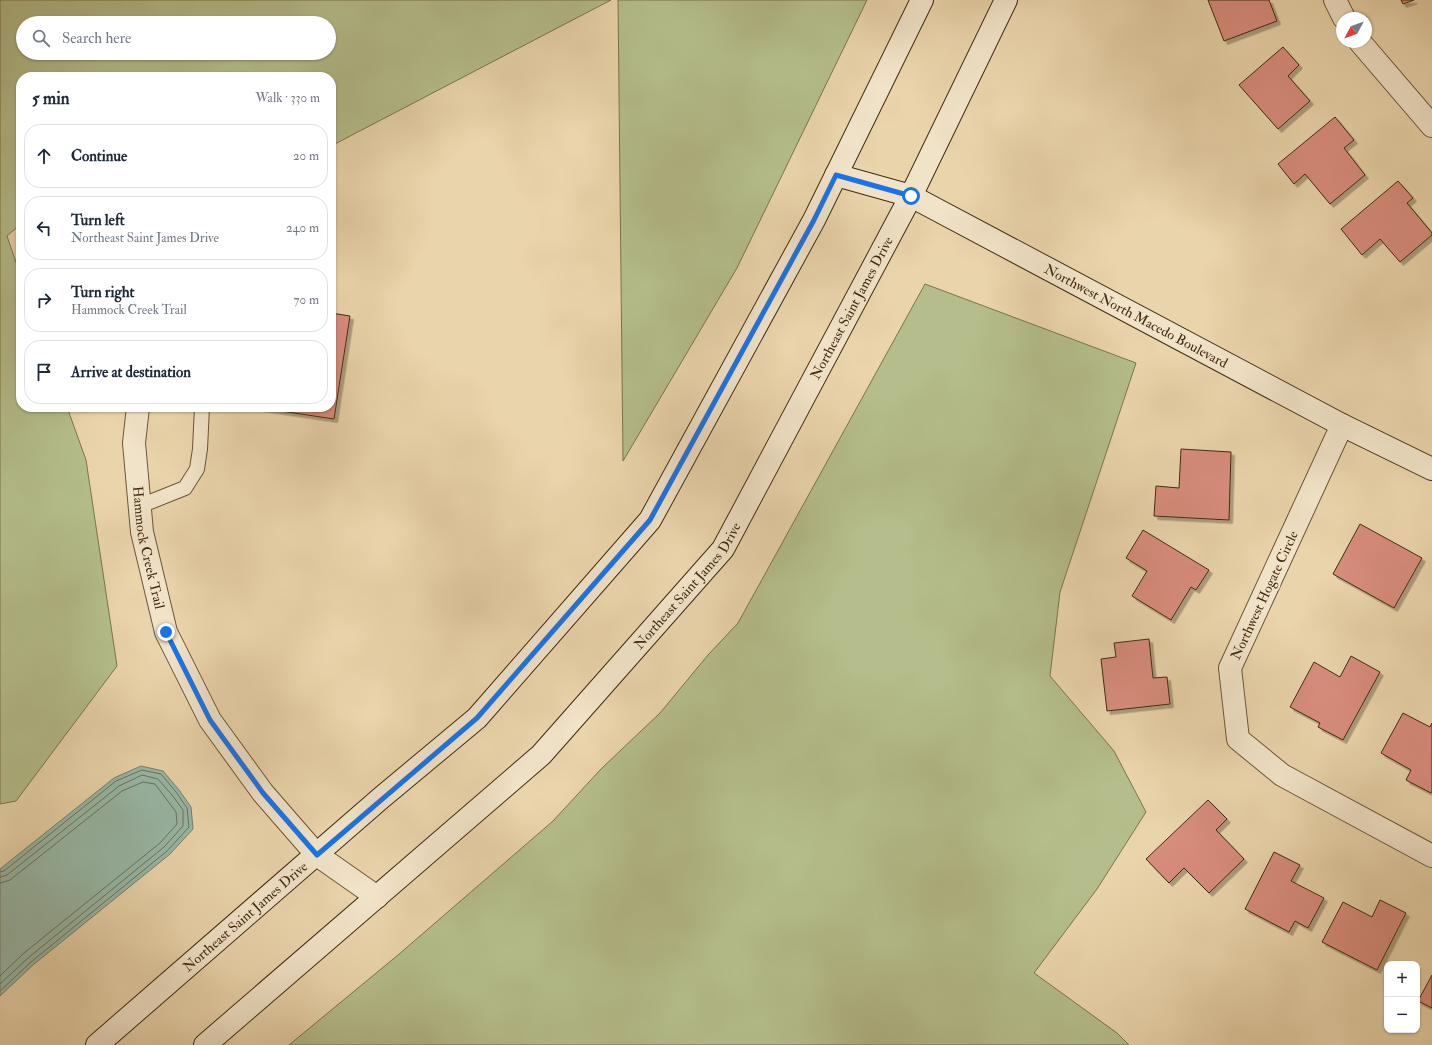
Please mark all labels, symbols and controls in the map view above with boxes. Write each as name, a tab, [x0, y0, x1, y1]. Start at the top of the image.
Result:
north arrow	[1336, 12, 1372, 48]
search box	[16, 16, 336, 60]
icon: search	[30, 27, 52, 49]
text: Search here	[62, 29, 131, 48]
text: 5 min	[32, 88, 70, 109]
text: Walk · 330 m	[256, 90, 320, 106]
icon: ahead	[33, 145, 55, 167]
text: Continue	[71, 147, 127, 166]
text: 20 m	[293, 148, 319, 164]
route start	[902, 187, 920, 205]
text: Turn left	[71, 211, 125, 230]
icon: left	[33, 217, 55, 239]
text: 240 m	[286, 220, 319, 236]
text: Northeast Saint James Drive	[71, 230, 219, 246]
street label: Northeast Saint James Drive	[807, 233, 897, 382]
street label: Northwest North Macedo Boulevard	[1041, 260, 1231, 372]
text: Turn right	[71, 283, 134, 302]
icon: right	[33, 289, 55, 311]
text: 70 m	[294, 292, 319, 308]
text: Hammock Creek Trail	[71, 302, 187, 318]
icon: arrive	[33, 361, 55, 383]
text: Arrive at destination	[71, 363, 191, 382]
street label: Hammock Creek Trail	[129, 485, 168, 611]
street label: Northeast Saint James Drive	[631, 519, 745, 653]
street label: Northwest Hogate Circle	[1227, 528, 1302, 663]
route end	[157, 623, 175, 641]
street label: Northeast Saint James Drive	[179, 858, 311, 976]
map controls	[1384, 961, 1420, 1033]
button: +	[1384, 961, 1420, 997]
button: −	[1384, 997, 1420, 1033]

